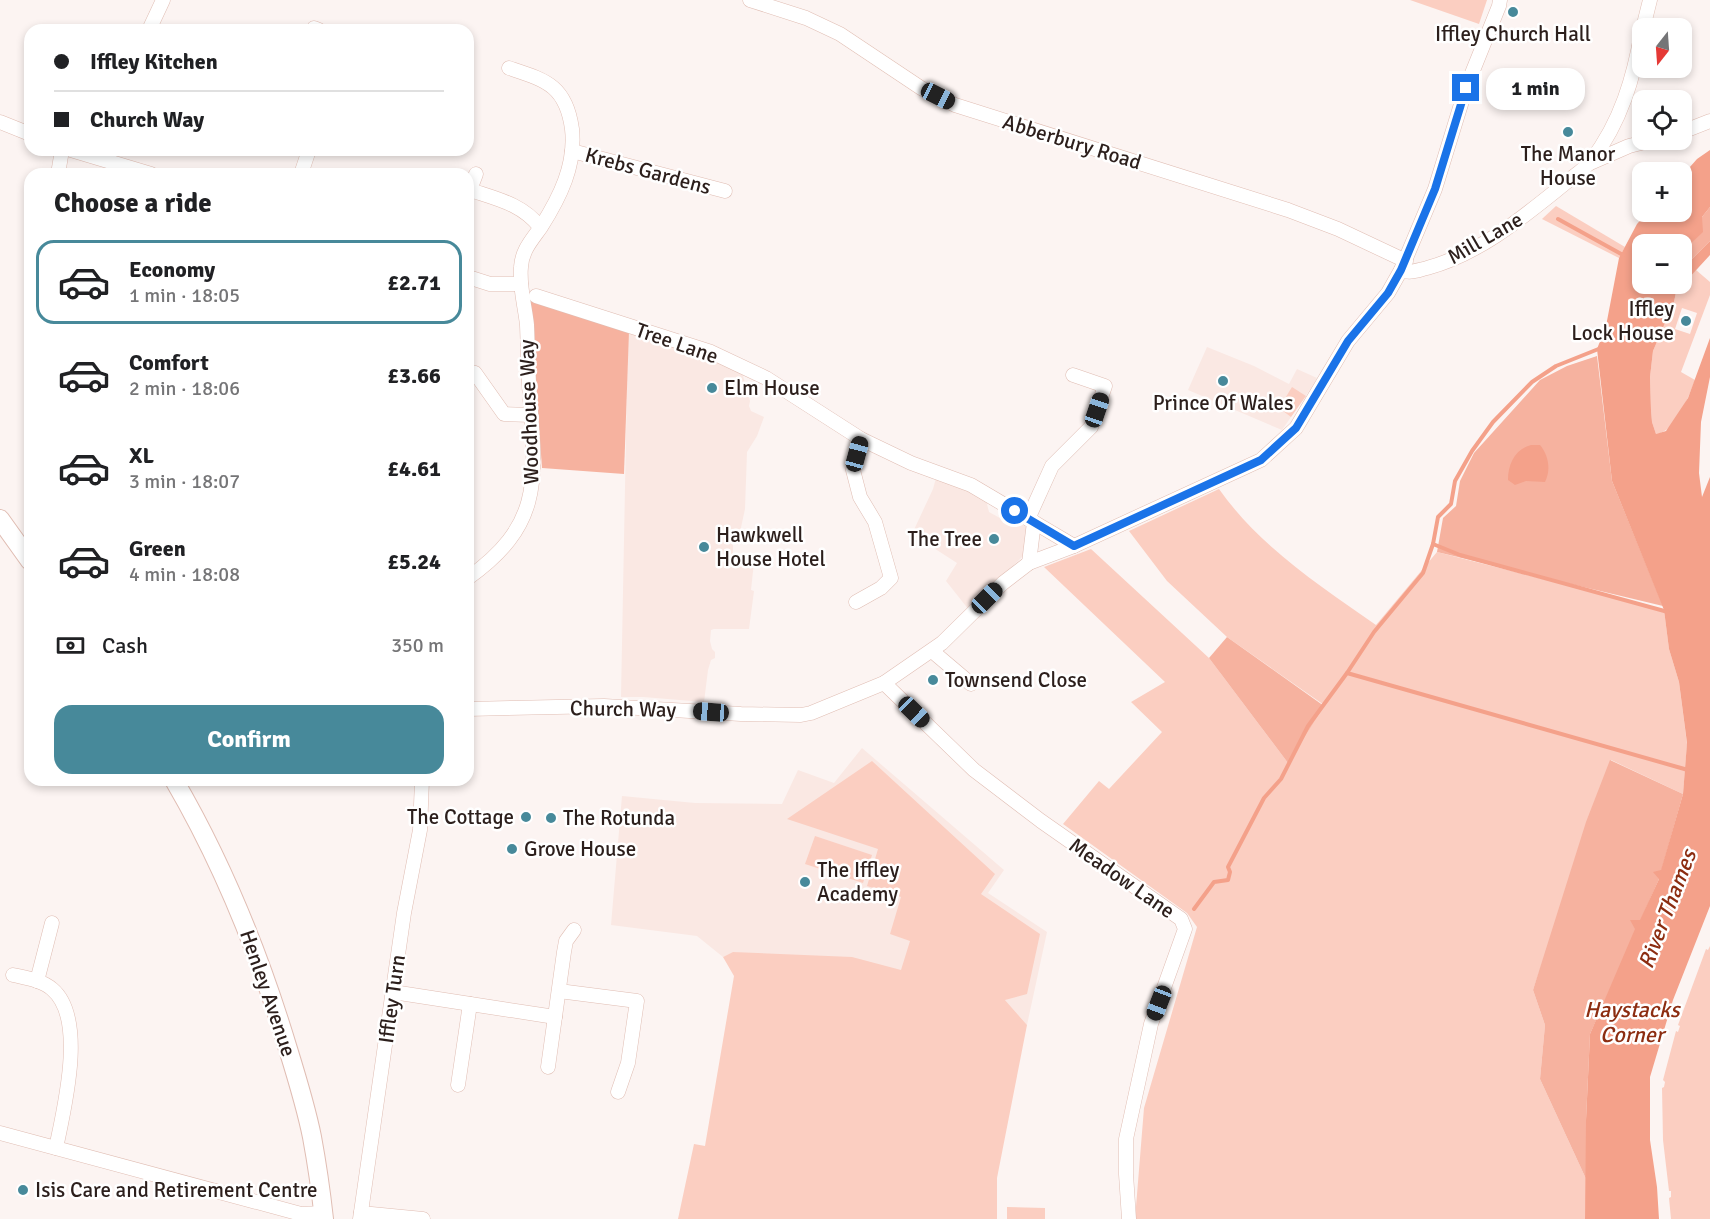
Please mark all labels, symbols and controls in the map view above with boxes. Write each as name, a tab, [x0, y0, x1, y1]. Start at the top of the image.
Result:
marker: Iffley Church Hall	[1506, 5, 1520, 19]
north arrow	[1632, 18, 1692, 78]
map controls	[1632, 18, 1692, 294]
place label: Iffley Church Hall	[1435, 21, 1591, 47]
text: Iffley Kitchen	[90, 48, 218, 75]
callout: 1 min	[1487, 67, 1586, 109]
route end	[1452, 74, 1479, 101]
text: 1 min	[1511, 76, 1560, 101]
car	[918, 80, 958, 112]
button: locate	[1632, 90, 1692, 150]
text: Church Way	[90, 106, 204, 133]
street label: Abberbury Road	[1000, 109, 1144, 175]
marker: The Manor House	[1561, 125, 1575, 139]
place label: The Manor House	[1521, 141, 1616, 191]
street label: Krebs Gardens	[582, 142, 714, 200]
button: +	[1632, 162, 1692, 222]
text: Choose a ride	[54, 187, 212, 220]
street label: Mill Lane	[1443, 206, 1527, 270]
button: −	[1632, 234, 1692, 294]
icon: car	[57, 255, 111, 309]
text: Economy	[129, 256, 215, 283]
text: £2.71	[387, 269, 441, 296]
text: 1 min · 18:05	[129, 283, 240, 308]
place label: Iffley Lock House	[1571, 296, 1674, 346]
marker: Iffley Lock House	[1679, 314, 1693, 328]
street label: Tree Lane	[632, 317, 722, 369]
street label: Woodhouse Way	[513, 339, 545, 485]
icon: car	[57, 348, 111, 402]
text: Comfort	[129, 349, 209, 376]
text: £3.66	[387, 362, 441, 389]
marker: Prince Of Wales	[1216, 374, 1230, 388]
place label: Elm House	[724, 375, 820, 401]
text: 2 min · 18:06	[129, 376, 240, 401]
marker: Elm House	[705, 381, 719, 395]
car	[1083, 390, 1111, 430]
place label: Prince Of Wales	[1153, 390, 1293, 416]
car	[844, 434, 870, 474]
icon: car	[57, 441, 111, 495]
text: XL	[129, 442, 154, 469]
text: £4.61	[387, 455, 441, 482]
text: 3 min · 18:07	[129, 469, 240, 494]
route start	[1001, 497, 1028, 524]
place label: Hawkwell House Hotel	[716, 522, 826, 572]
place label: The Tree	[907, 526, 982, 552]
marker: The Tree	[987, 532, 1001, 546]
icon: car	[57, 534, 111, 588]
text: Green	[129, 535, 186, 562]
marker: Hawkwell House Hotel	[697, 540, 711, 554]
text: £5.24	[387, 548, 441, 575]
text: 4 min · 18:08	[129, 562, 240, 587]
car	[968, 579, 1006, 617]
icon: cash	[54, 629, 87, 662]
text: Cash	[102, 632, 148, 659]
text: 350 m	[391, 633, 444, 658]
place label: Townsend Close	[945, 667, 1087, 693]
marker: Townsend Close	[926, 673, 940, 687]
car	[895, 693, 933, 731]
street label: Church Way	[570, 695, 676, 723]
car	[692, 702, 730, 722]
button: Confirm	[54, 705, 444, 774]
place label: The Cottage	[407, 804, 514, 830]
place label: The Rotunda	[563, 805, 675, 831]
marker: The Cottage	[519, 810, 533, 824]
marker: The Rotunda	[544, 811, 558, 825]
street label: Meadow Lane	[1064, 832, 1180, 924]
place label: Grove House	[524, 836, 636, 862]
marker: Grove House	[505, 842, 519, 856]
water label: River Thames	[1632, 844, 1703, 972]
place label: The Iffley Academy	[817, 857, 899, 907]
marker: The Iffley Academy	[798, 875, 812, 889]
street label: Henley Avenue	[234, 926, 302, 1060]
street label: Iffley Turn	[373, 953, 411, 1045]
car	[1144, 983, 1174, 1023]
water label: Haystacks Corner	[1584, 996, 1682, 1048]
place label: Isis Care and Retirement Centre	[35, 1177, 318, 1203]
marker: Isis Care and Retirement Centre	[16, 1183, 30, 1197]

